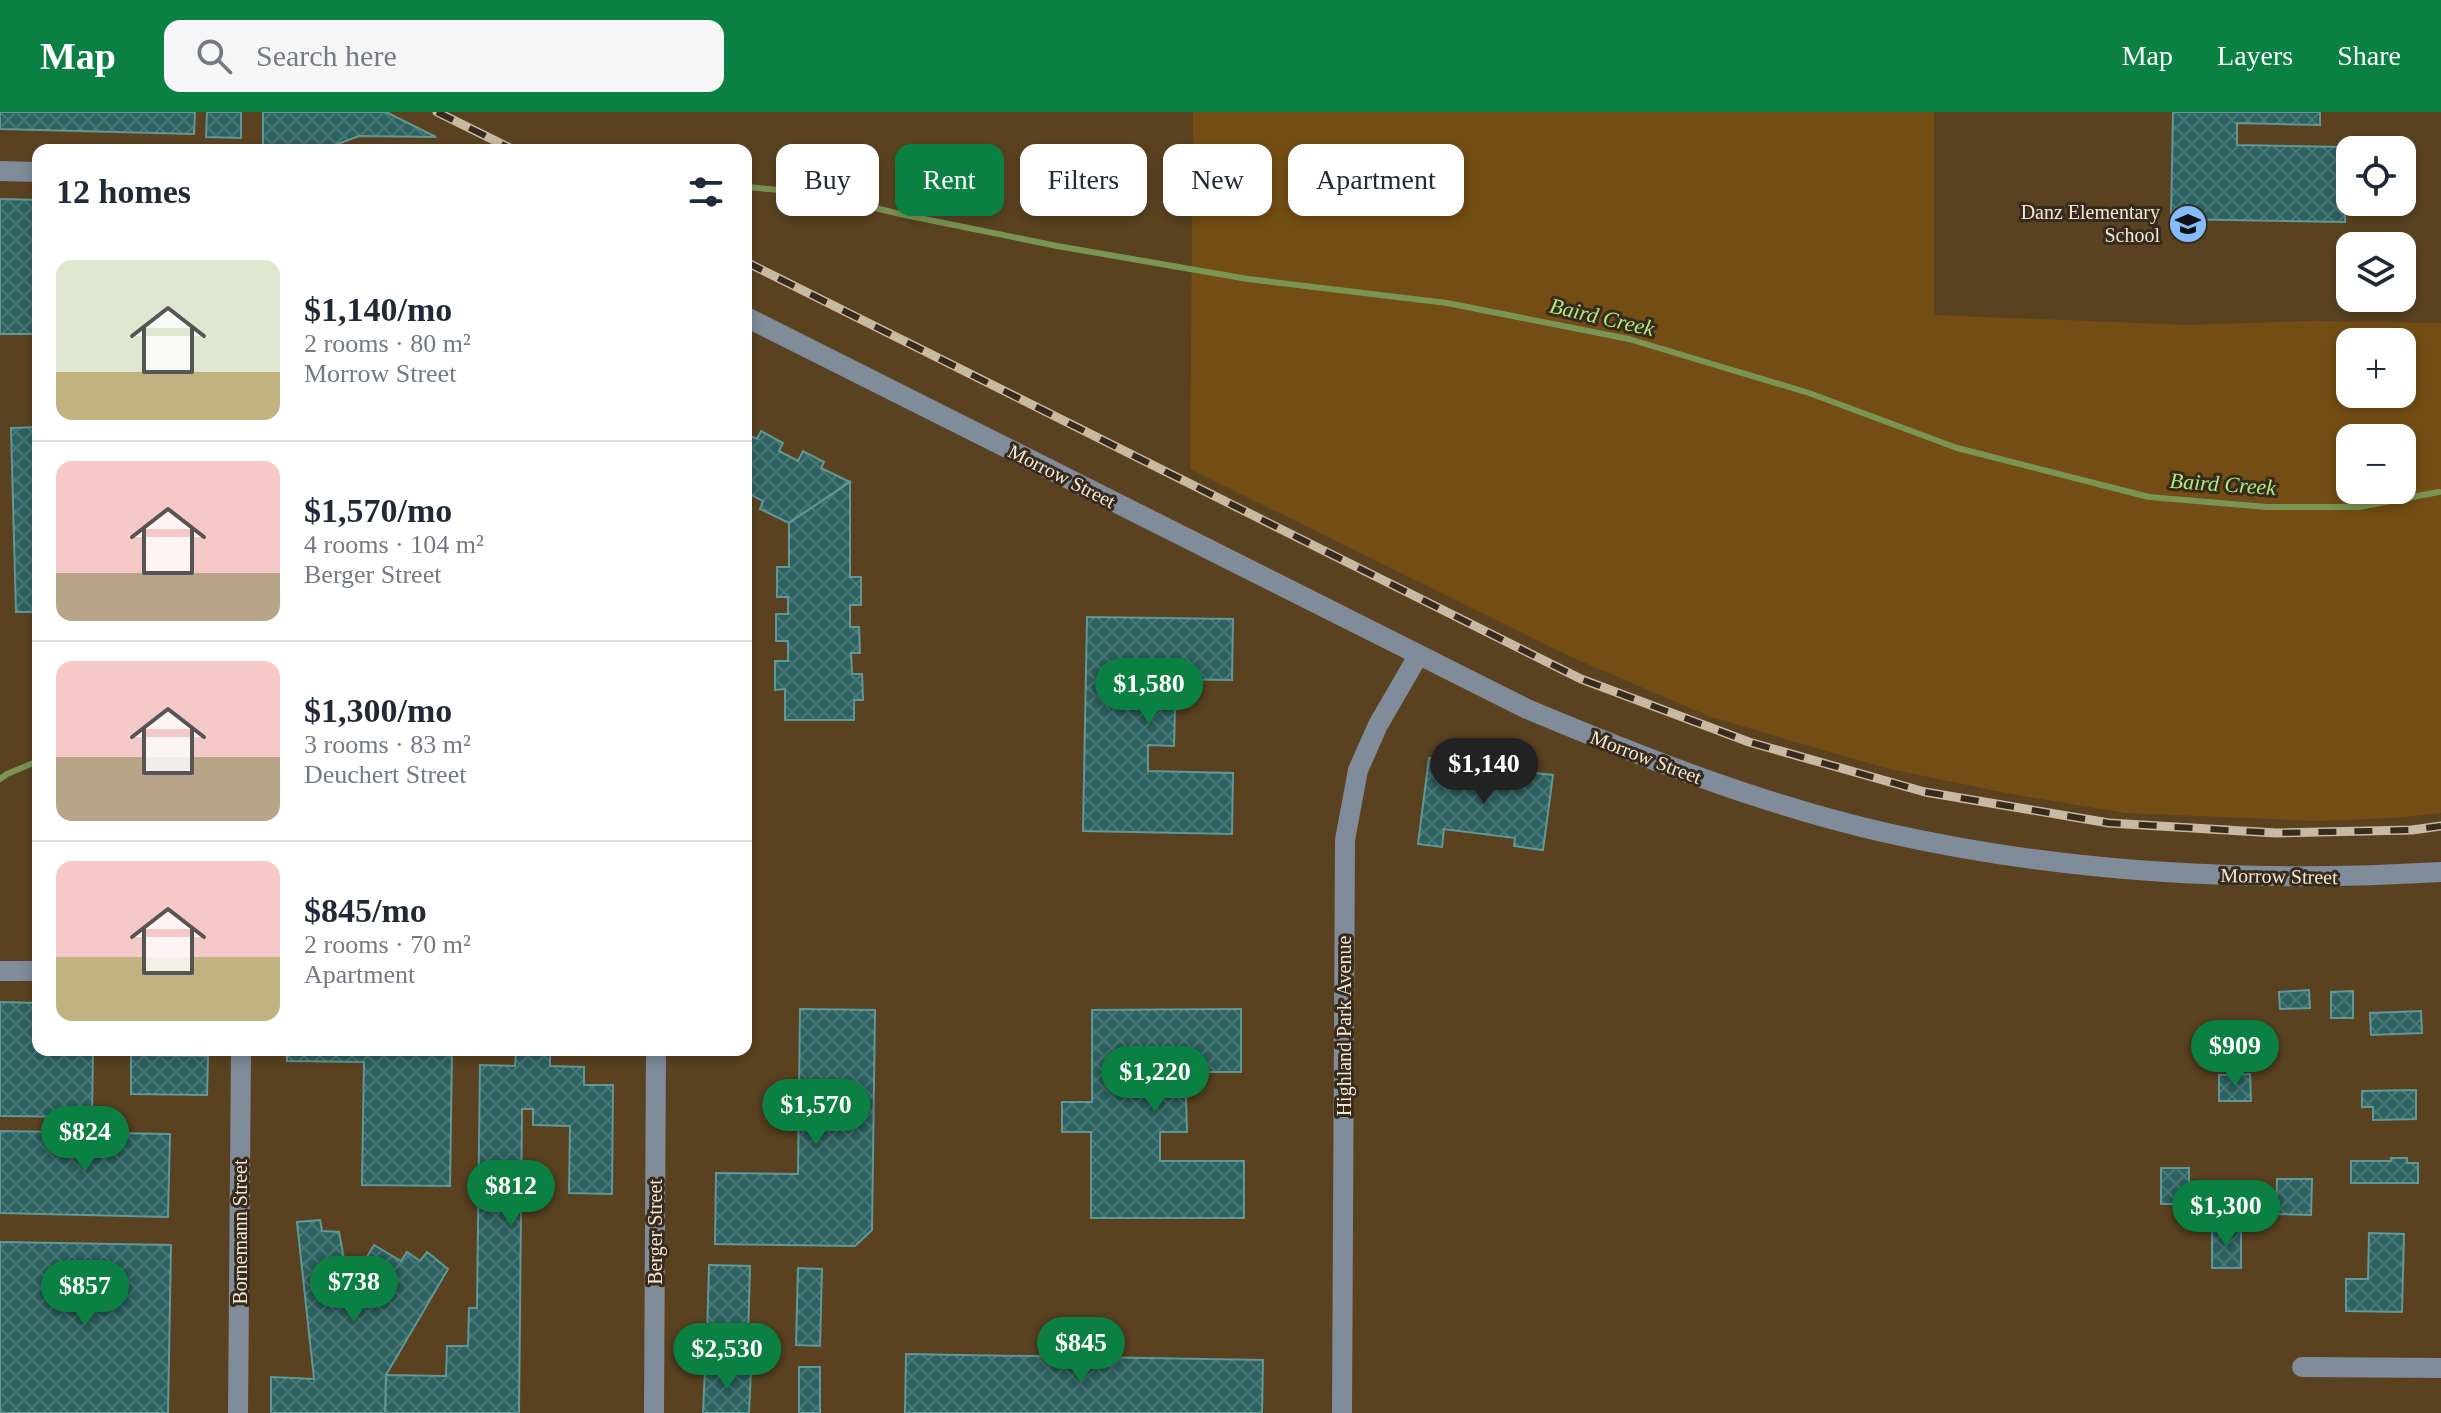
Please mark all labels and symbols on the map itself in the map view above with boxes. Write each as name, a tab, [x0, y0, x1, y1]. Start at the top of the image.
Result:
place label: Danz Elementary School	[2021, 201, 2160, 246]
school or university icon: Danz Elementary School	[2167, 203, 2209, 245]
water label: Baird Creek	[1547, 293, 1658, 341]
street label: Morrow Street	[1005, 440, 1120, 513]
water label: Baird Creek	[2169, 468, 2278, 500]
pin: $1,580	[1084, 658, 1214, 726]
street label: Morrow Street	[1587, 726, 1705, 788]
pin: $1,140	[1419, 738, 1549, 806]
street label: Morrow Street	[2220, 864, 2338, 888]
street label: Highland Park Avenue	[1333, 936, 1356, 1116]
pin: $909	[2188, 1020, 2282, 1088]
pin: $1,220	[1090, 1046, 1220, 1114]
pin: $1,570	[751, 1079, 881, 1147]
pin: $824	[38, 1106, 132, 1174]
street label: Bornemann Street	[229, 1159, 251, 1304]
pin: $812	[464, 1160, 558, 1228]
street label: Berger Street	[644, 1179, 667, 1285]
pin: $1,300	[2161, 1180, 2291, 1248]
pin: $738	[307, 1256, 401, 1324]
pin: $857	[38, 1260, 132, 1328]
pin: $845	[1034, 1317, 1128, 1385]
pin: $2,530	[662, 1323, 792, 1391]

